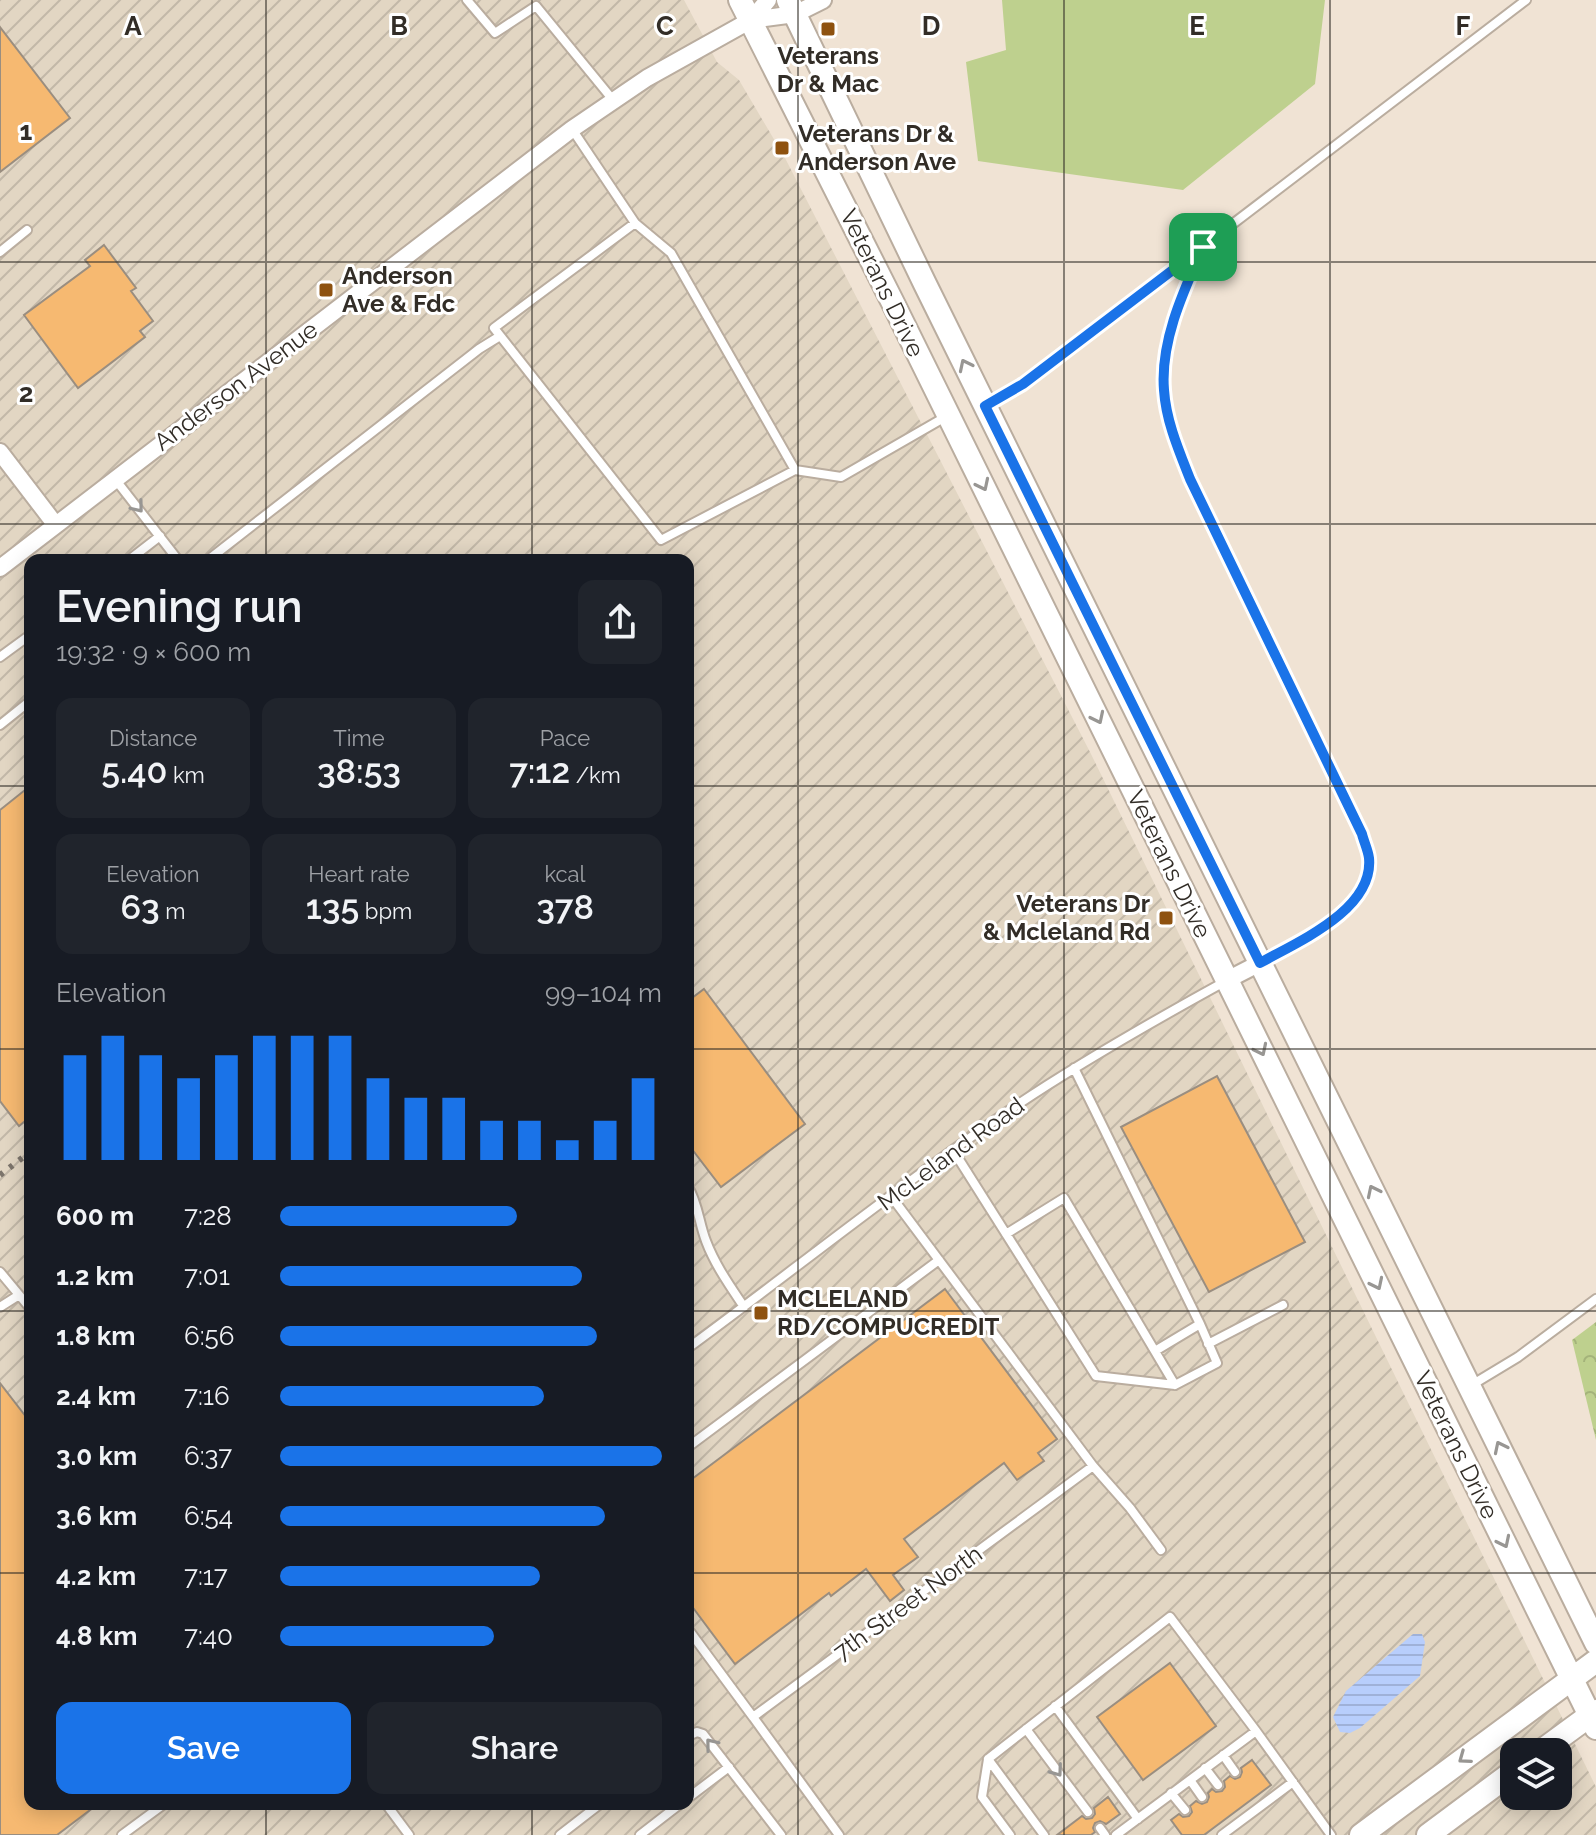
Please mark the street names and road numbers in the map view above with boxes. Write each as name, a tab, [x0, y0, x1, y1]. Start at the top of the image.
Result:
street label: Veterans Drive	[834, 204, 931, 361]
street label: Anderson Avenue	[148, 315, 323, 456]
street label: Veterans Drive	[1121, 785, 1218, 942]
street label: McLeland Road	[872, 1091, 1030, 1216]
street label: Veterans Drive	[1408, 1366, 1505, 1523]
street label: 7th Street North	[828, 1539, 988, 1666]

